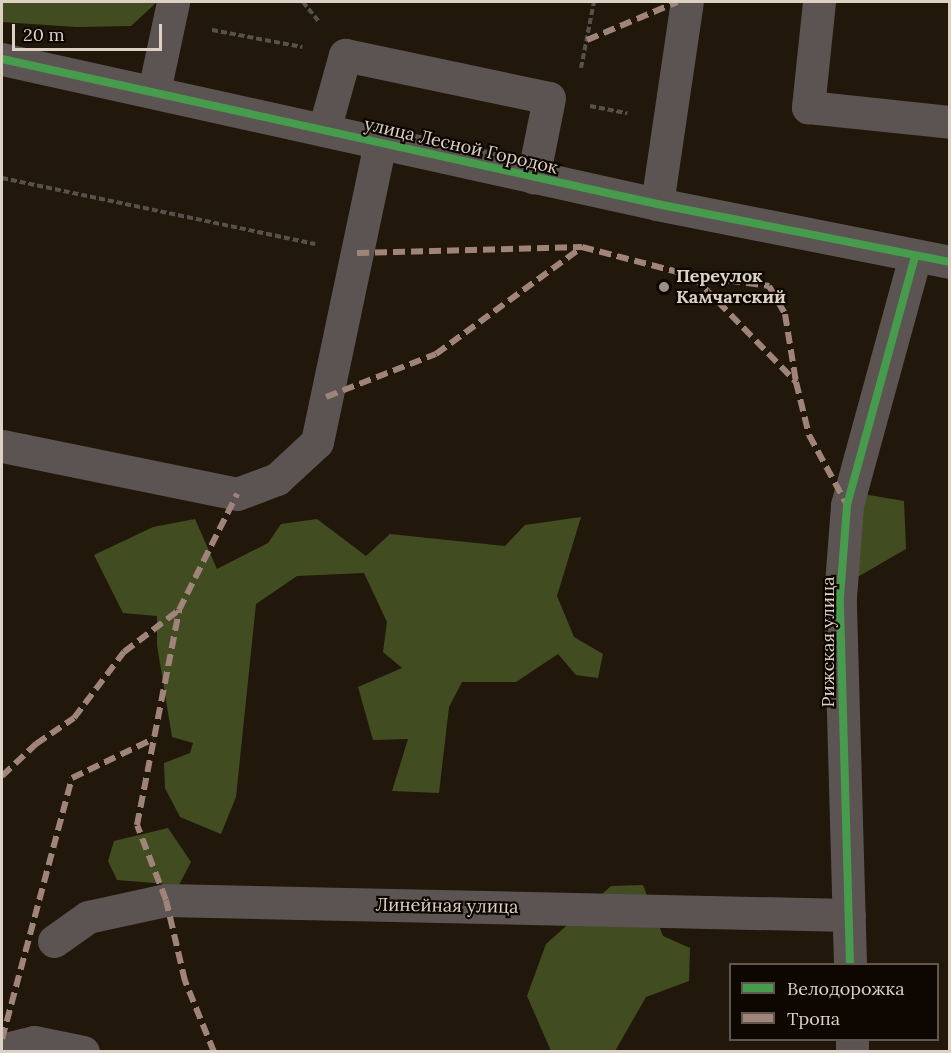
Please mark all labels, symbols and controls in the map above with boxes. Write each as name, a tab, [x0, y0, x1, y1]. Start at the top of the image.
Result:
scale bar	[15, 12, 165, 50]
text: 20 m	[23, 23, 65, 46]
street label: улица Лесной Городок	[362, 113, 560, 179]
place label: Переулок Камчатский	[676, 266, 786, 308]
marker: Переулок Камчатский	[657, 280, 671, 294]
street label: Рижская улица	[817, 577, 839, 707]
street label: Линейная улица	[375, 894, 519, 918]
legend	[729, 963, 939, 1041]
text: Велодорожка	[787, 977, 905, 1000]
text: Тропа	[787, 1007, 840, 1030]

